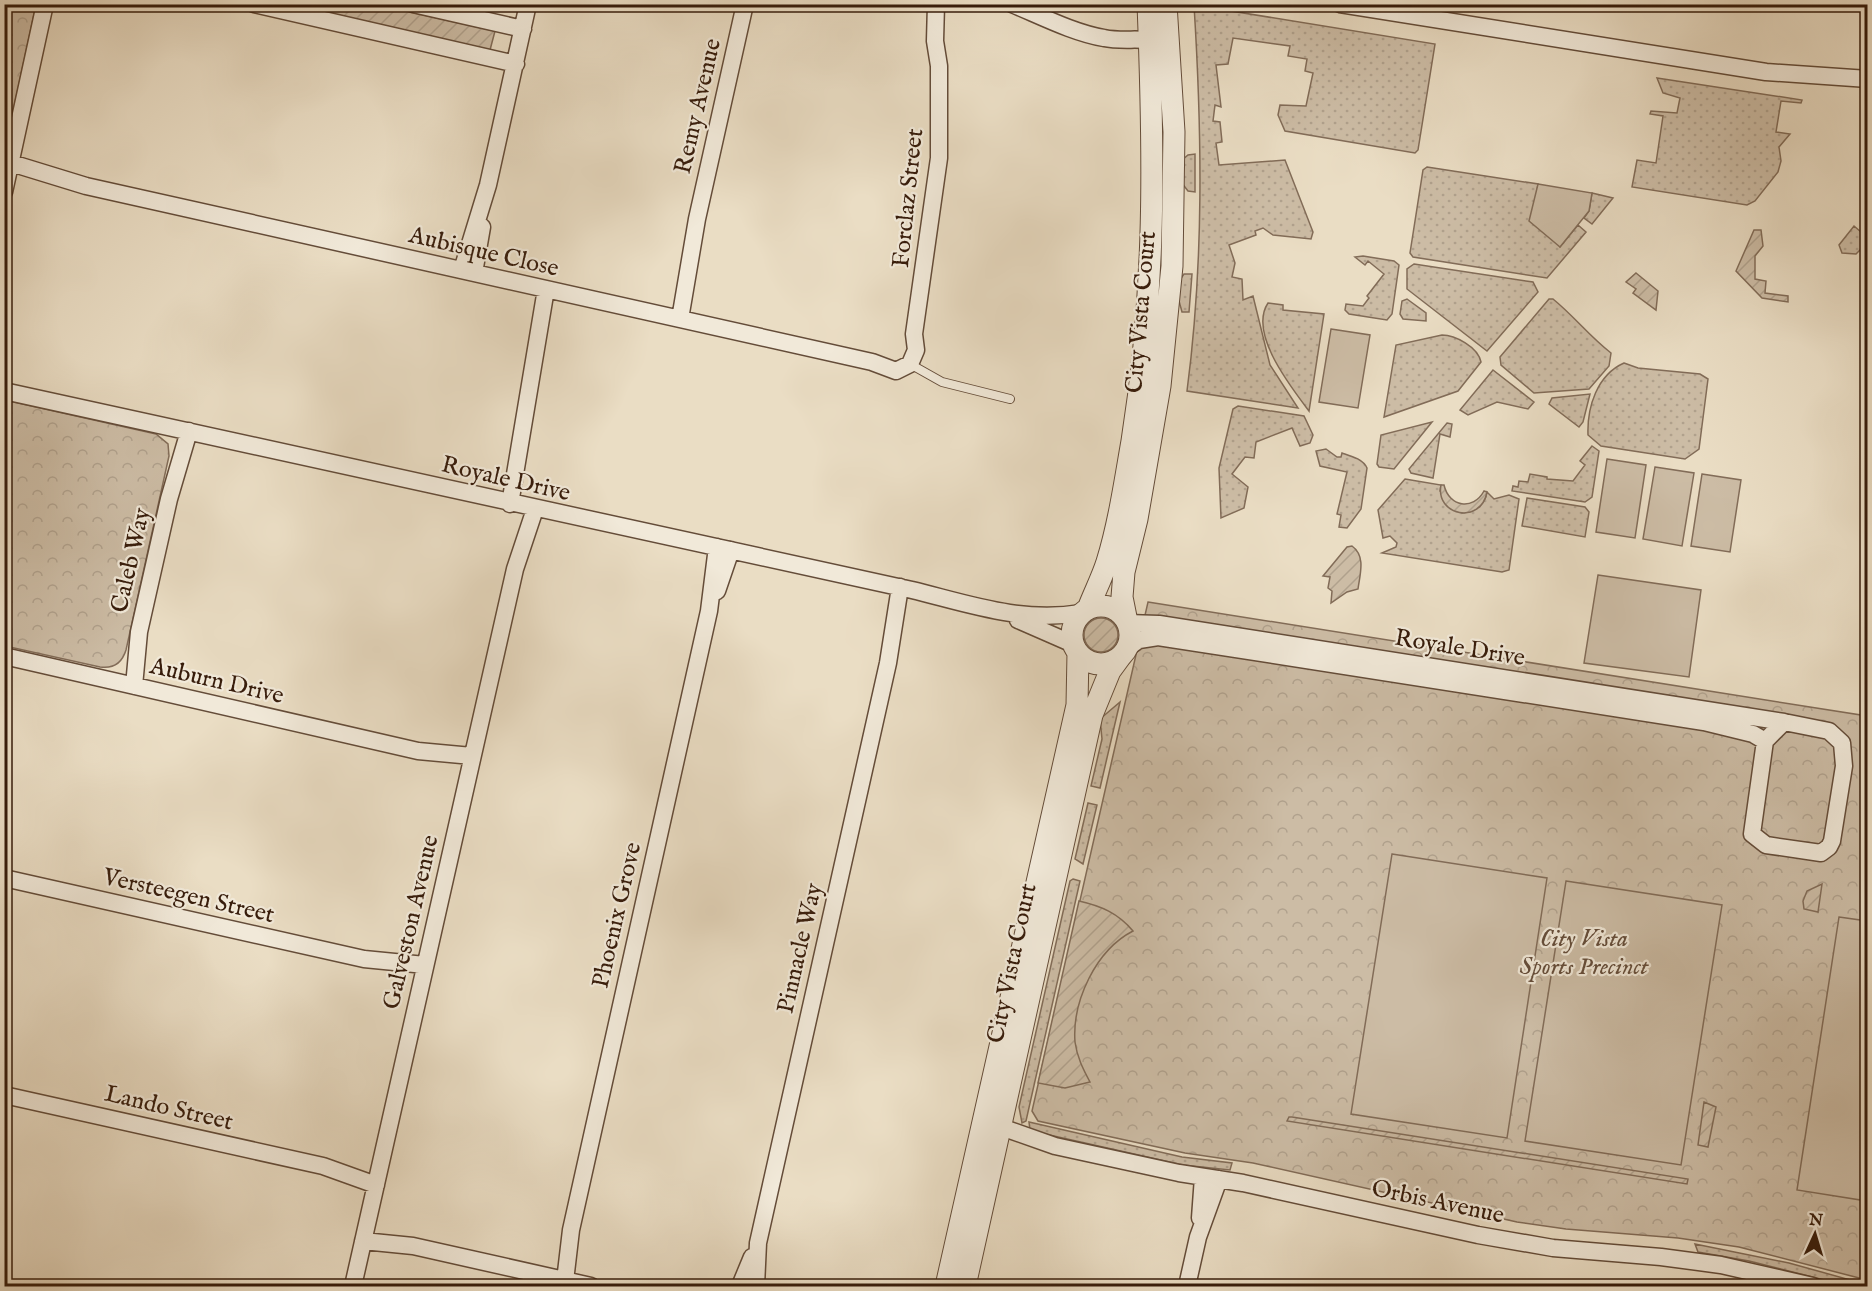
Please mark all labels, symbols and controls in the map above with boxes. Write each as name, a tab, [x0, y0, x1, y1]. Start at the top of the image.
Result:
street label: Remy Avenue	[668, 36, 729, 177]
street label: Forclaz Street	[886, 127, 931, 269]
street label: Aubisque Close	[405, 220, 562, 285]
street label: City Vista Court	[1119, 230, 1164, 394]
street label: Royale Drive	[438, 450, 573, 509]
street label: Caleb Way	[104, 505, 159, 616]
street label: Royale Drive	[1392, 623, 1527, 674]
street label: Auburn Drive	[146, 651, 287, 712]
street label: Galveston Avenue	[376, 832, 447, 1013]
street label: Phoenix Grove	[586, 839, 649, 991]
street label: Versteegen Street	[99, 861, 277, 931]
street label: Pinnacle Way	[770, 880, 831, 1016]
street label: City Vista Court	[980, 881, 1045, 1046]
park label: City Vista Sports Precinct	[1520, 924, 1650, 983]
street label: Lando Street	[101, 1079, 236, 1138]
street label: Orbis Avenue	[1369, 1173, 1507, 1232]
north arrow	[1785, 1204, 1845, 1264]
text: N	[1807, 1211, 1824, 1232]

